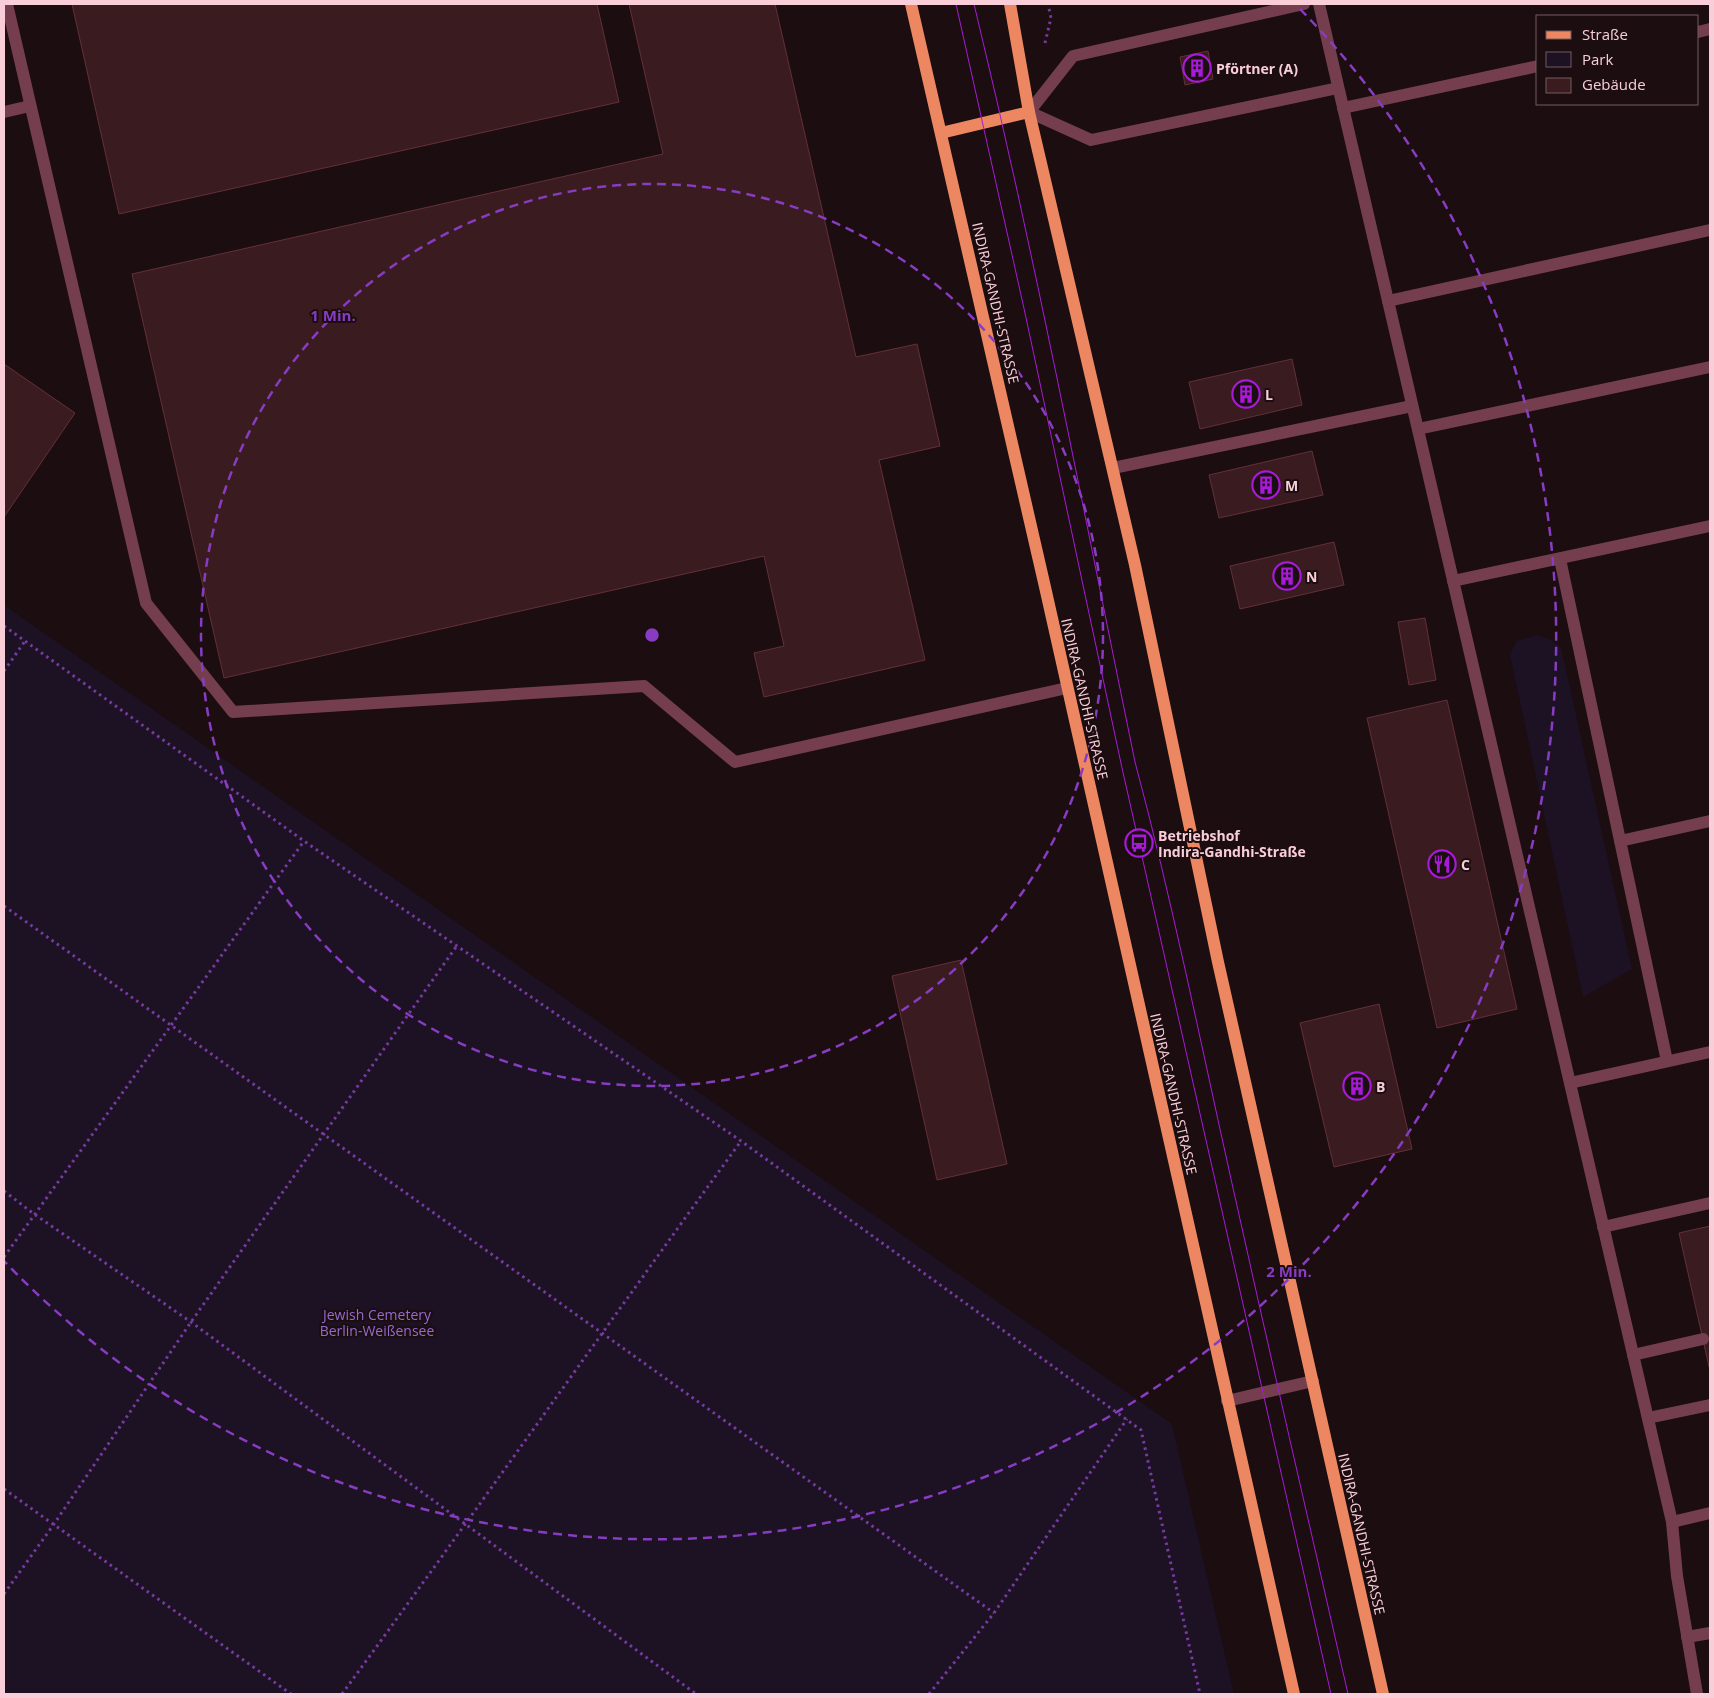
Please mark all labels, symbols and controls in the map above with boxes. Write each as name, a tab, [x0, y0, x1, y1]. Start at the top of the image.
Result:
legend	[1536, 15, 1699, 105]
text: Straße	[1582, 24, 1628, 44]
text: Park	[1582, 49, 1613, 69]
building icon: Pförtner (A)	[1182, 53, 1212, 83]
place label: Pförtner (A)	[1216, 59, 1298, 78]
text: Gebäude	[1582, 74, 1646, 94]
street label: INDIRA-GANDHI-STRASSE	[968, 220, 1024, 386]
text: 1 Min.	[310, 305, 356, 325]
building icon: L	[1231, 379, 1261, 409]
place label: L	[1265, 385, 1273, 404]
building icon: M	[1251, 470, 1281, 500]
place label: M	[1285, 476, 1298, 495]
building icon: N	[1272, 561, 1302, 591]
place label: N	[1306, 567, 1317, 586]
street label: INDIRA-GANDHI-STRASSE	[1057, 616, 1113, 782]
centre of rings	[643, 626, 661, 644]
place label: Betriebshof Indira-Gandhi-Straße	[1158, 826, 1306, 861]
bus stop icon: Betriebshof Indira-Gandhi-Straße	[1124, 828, 1154, 858]
restaurant icon: C	[1427, 849, 1457, 879]
place label: C	[1461, 855, 1470, 874]
street label: INDIRA-GANDHI-STRASSE	[1146, 1011, 1202, 1177]
building icon: B	[1342, 1071, 1372, 1101]
place label: B	[1376, 1077, 1385, 1096]
text: 2 Min.	[1266, 1261, 1312, 1281]
park label: Jewish Cemetery Berlin-Weißensee	[320, 1305, 434, 1340]
street label: INDIRA-GANDHI-STRASSE	[1334, 1451, 1390, 1617]

